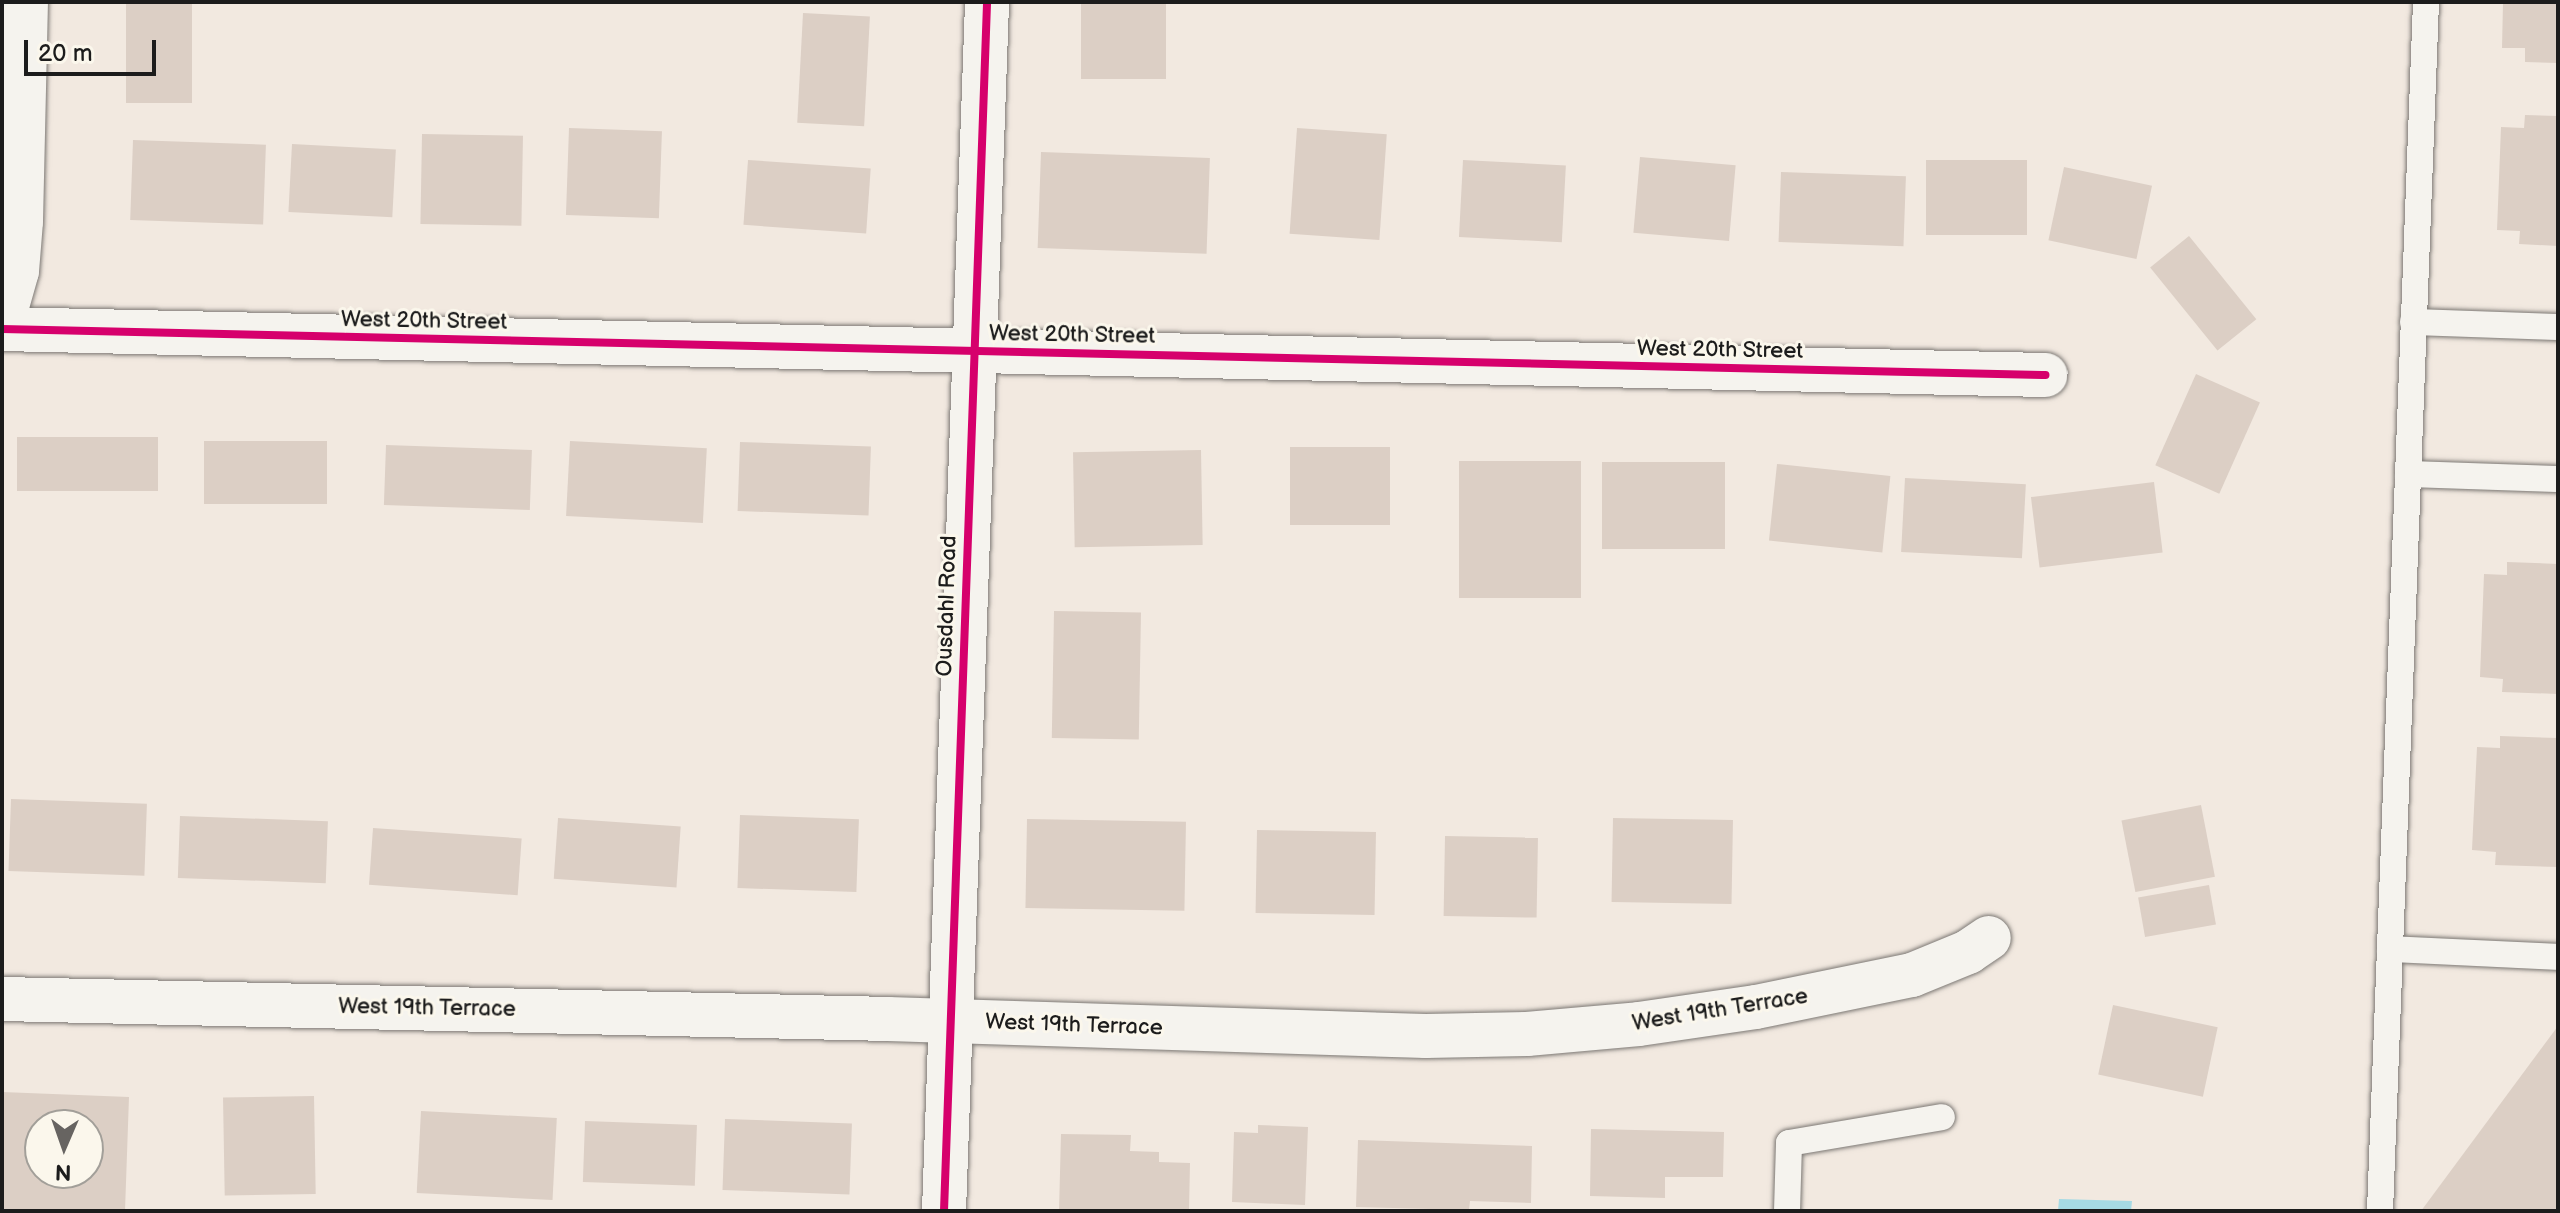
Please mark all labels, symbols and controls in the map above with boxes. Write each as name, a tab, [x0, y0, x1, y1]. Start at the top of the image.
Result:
scale bar	[28, 24, 160, 74]
text: 20 m	[38, 39, 93, 68]
street label: West 20th Street	[340, 306, 508, 336]
street label: West 20th Street	[988, 320, 1156, 350]
street label: West 20th Street	[1636, 335, 1804, 365]
street label: Ousdahl Road	[931, 535, 963, 677]
street label: West 19th Terrace	[1630, 983, 1810, 1037]
street label: West 19th Terrace	[338, 993, 516, 1023]
street label: West 19th Terrace	[985, 1009, 1163, 1041]
north arrow	[24, 1109, 104, 1189]
text: N	[54, 1158, 72, 1185]

